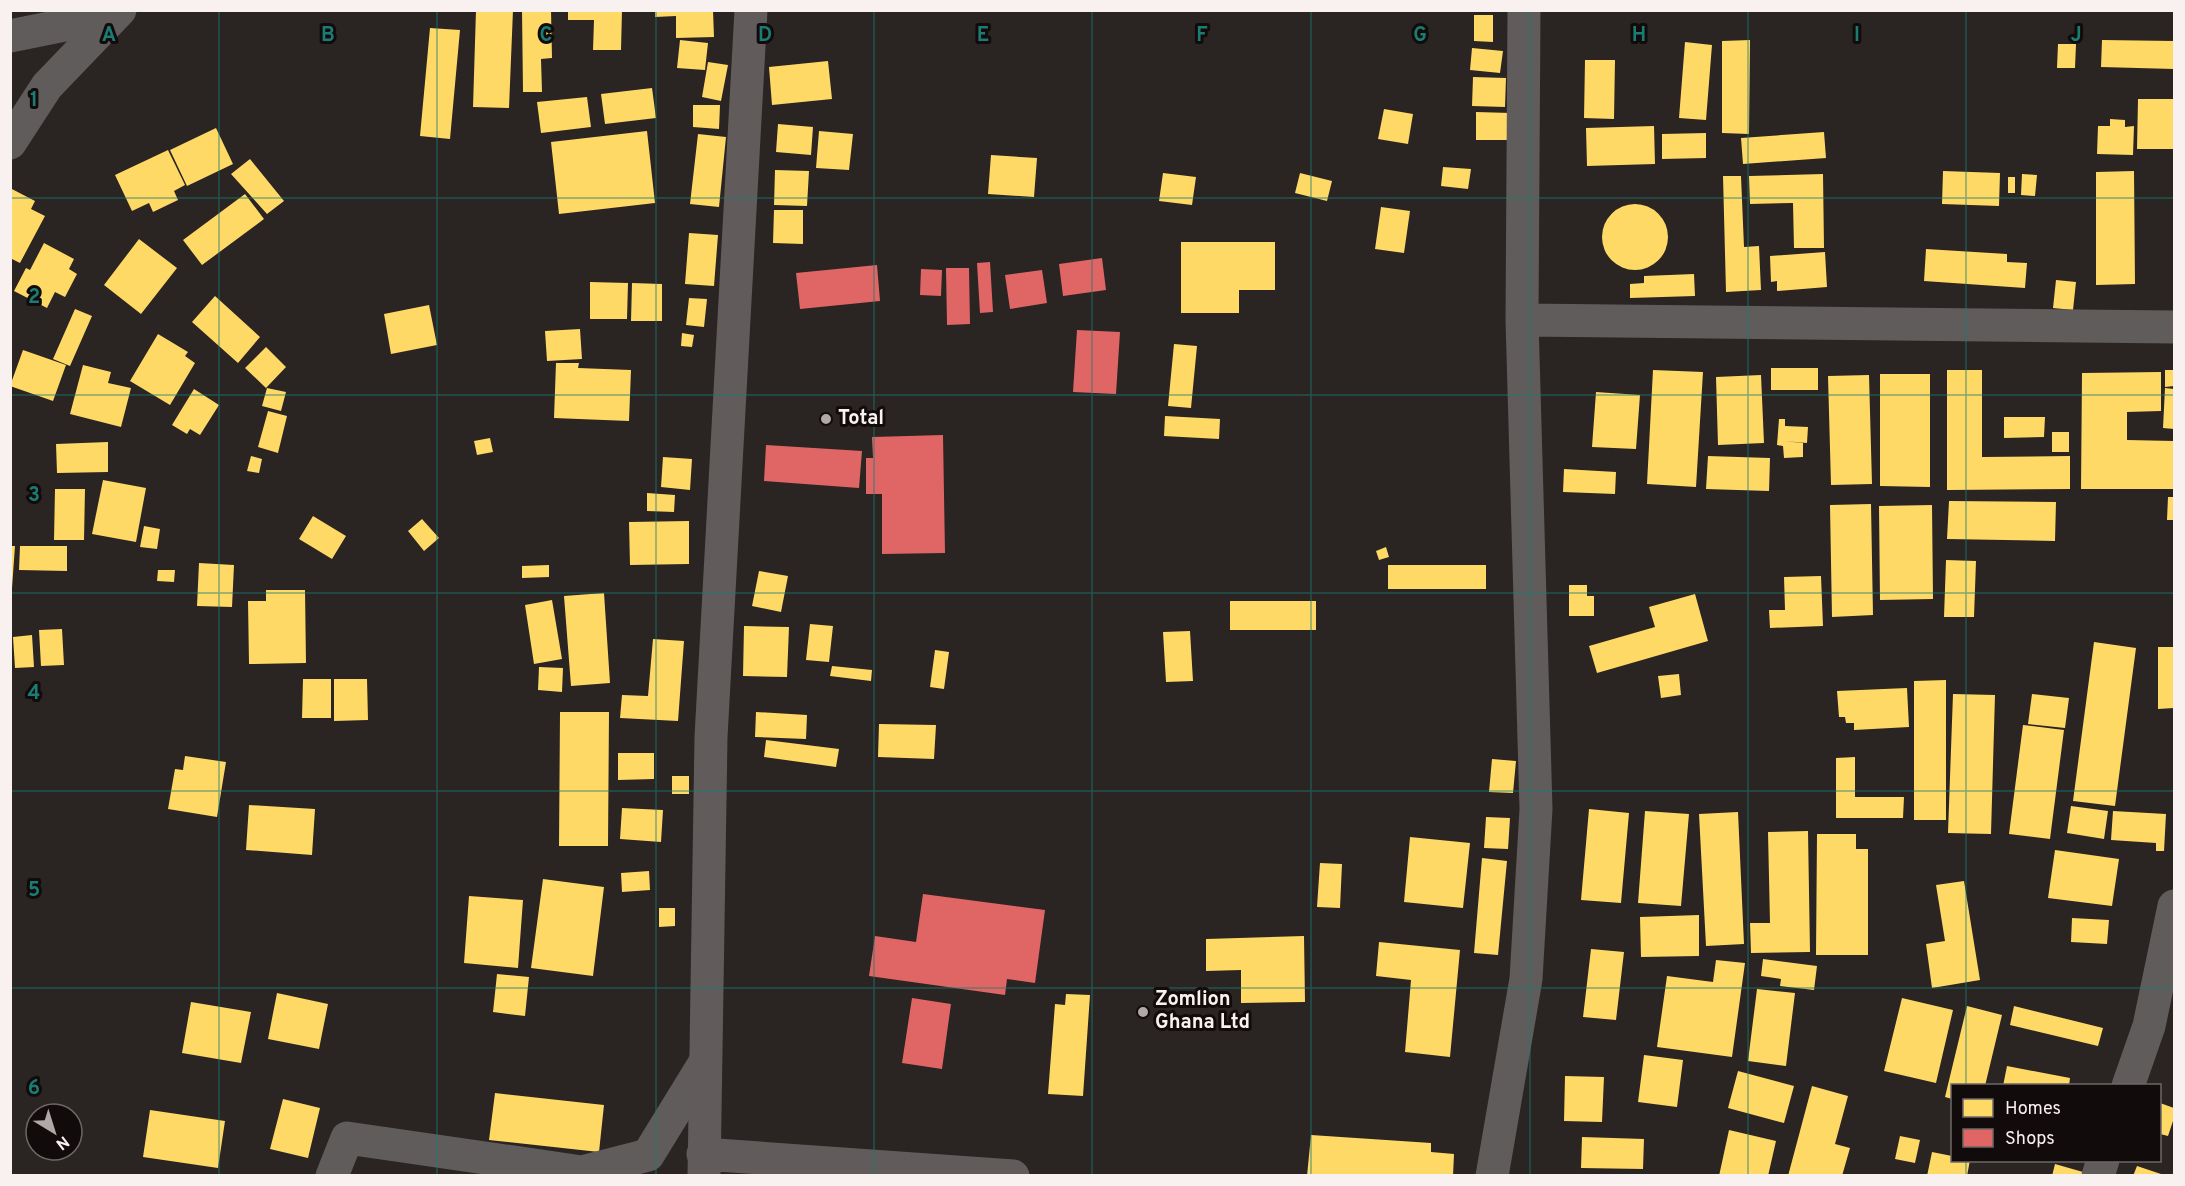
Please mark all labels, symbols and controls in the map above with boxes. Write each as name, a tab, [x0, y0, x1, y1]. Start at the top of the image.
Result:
text: A	[102, 23, 116, 49]
text: B	[321, 23, 335, 49]
text: C	[540, 23, 552, 49]
text: D	[758, 23, 772, 49]
text: E	[977, 23, 989, 49]
text: F	[1196, 23, 1208, 49]
text: G	[1413, 23, 1427, 49]
text: H	[1632, 23, 1646, 49]
text: I	[1854, 23, 1860, 49]
text: J	[2070, 23, 2082, 49]
text: 1	[30, 88, 38, 114]
text: 2	[28, 285, 40, 311]
place label: Total	[838, 406, 884, 432]
marker: Total	[819, 412, 833, 426]
text: 3	[28, 483, 40, 509]
text: 4	[28, 681, 40, 707]
text: 5	[28, 878, 40, 904]
place label: Zomlion Ghana Ltd	[1155, 987, 1250, 1036]
marker: Zomlion Ghana Ltd	[1136, 1005, 1150, 1019]
text: 6	[28, 1076, 40, 1102]
legend	[1951, 1084, 2161, 1162]
text: Homes	[2005, 1098, 2061, 1121]
north arrow	[24, 1102, 84, 1162]
text: Shops	[2005, 1128, 2055, 1151]
text: N	[51, 1131, 73, 1154]

